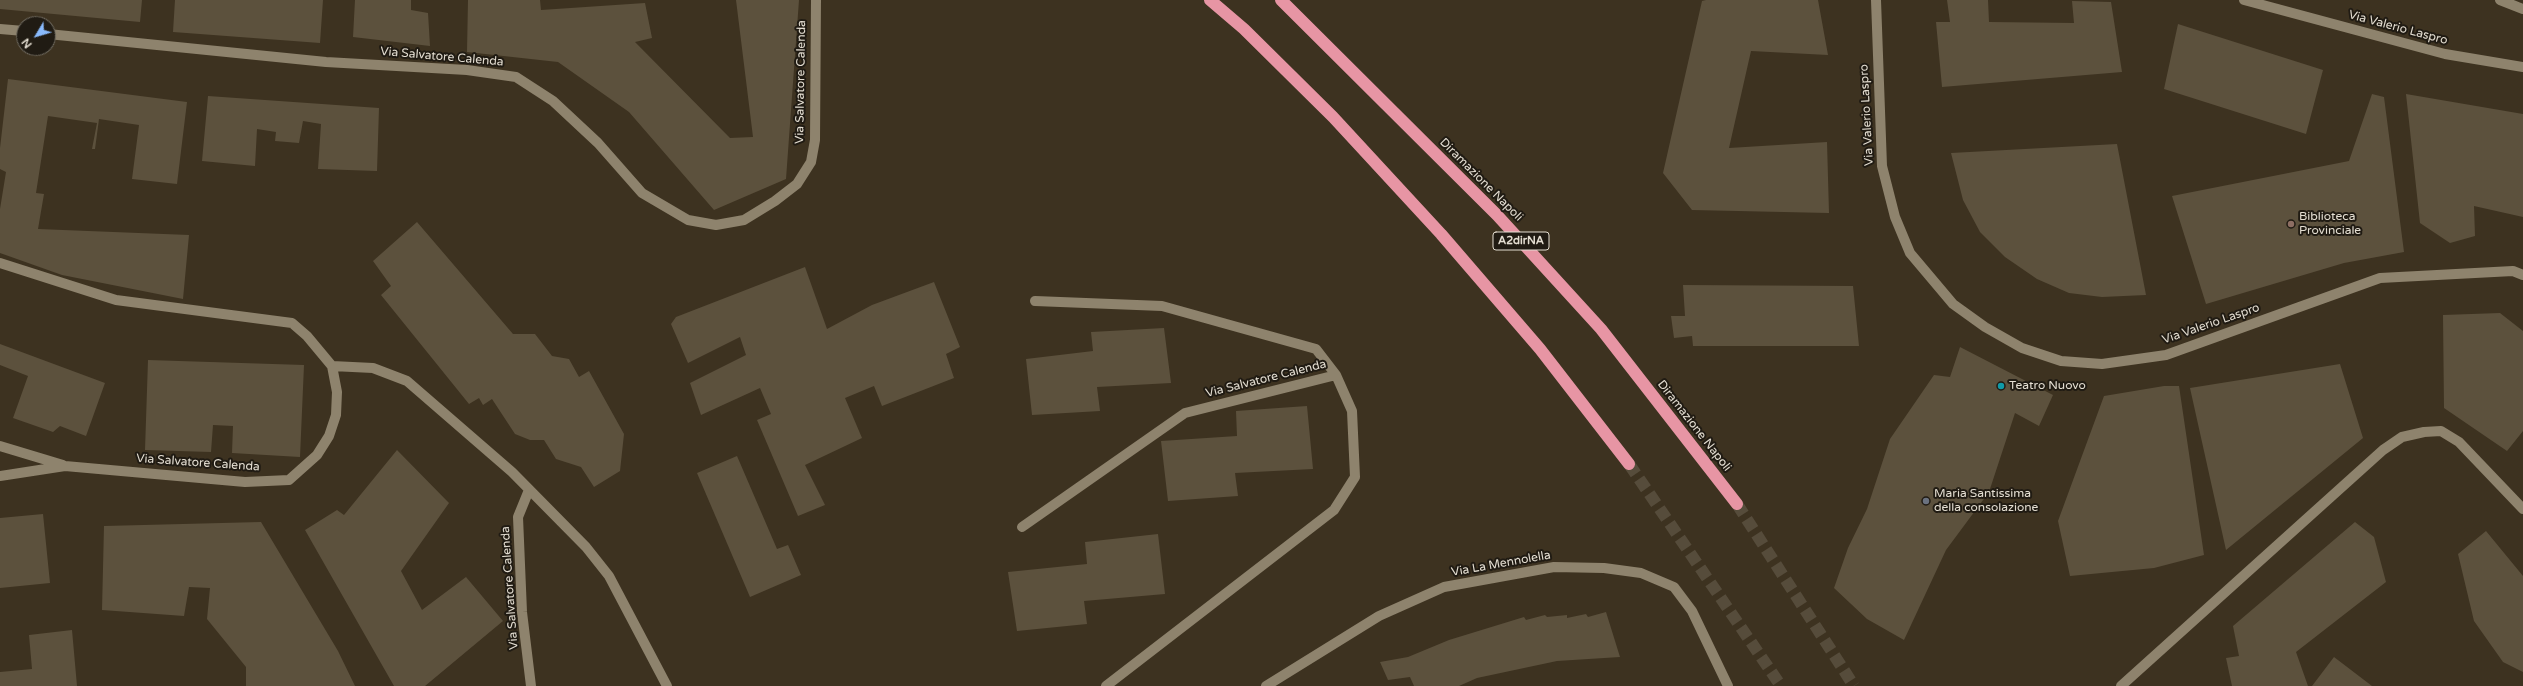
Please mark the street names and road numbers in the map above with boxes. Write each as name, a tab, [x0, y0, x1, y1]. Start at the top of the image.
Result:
street label: Via Valerio Laspro	[2347, 8, 2449, 48]
street label: Via Salvatore Calenda	[793, 20, 809, 144]
street label: Via Salvatore Calenda	[380, 44, 504, 70]
street label: Via Valerio Laspro	[1857, 64, 1877, 166]
street label: Diramazione Napoli	[1436, 135, 1526, 225]
road number: A2dirNA	[1493, 232, 1549, 250]
street label: Via Valerio Laspro	[2160, 301, 2262, 347]
street label: Via Salvatore Calenda	[1204, 357, 1328, 401]
street label: Diramazione Napoli	[1654, 378, 1734, 474]
street label: Via Salvatore Calenda	[136, 452, 260, 474]
street label: Via Salvatore Calenda	[499, 526, 521, 650]
street label: Via La Mennolella	[1450, 548, 1552, 580]

